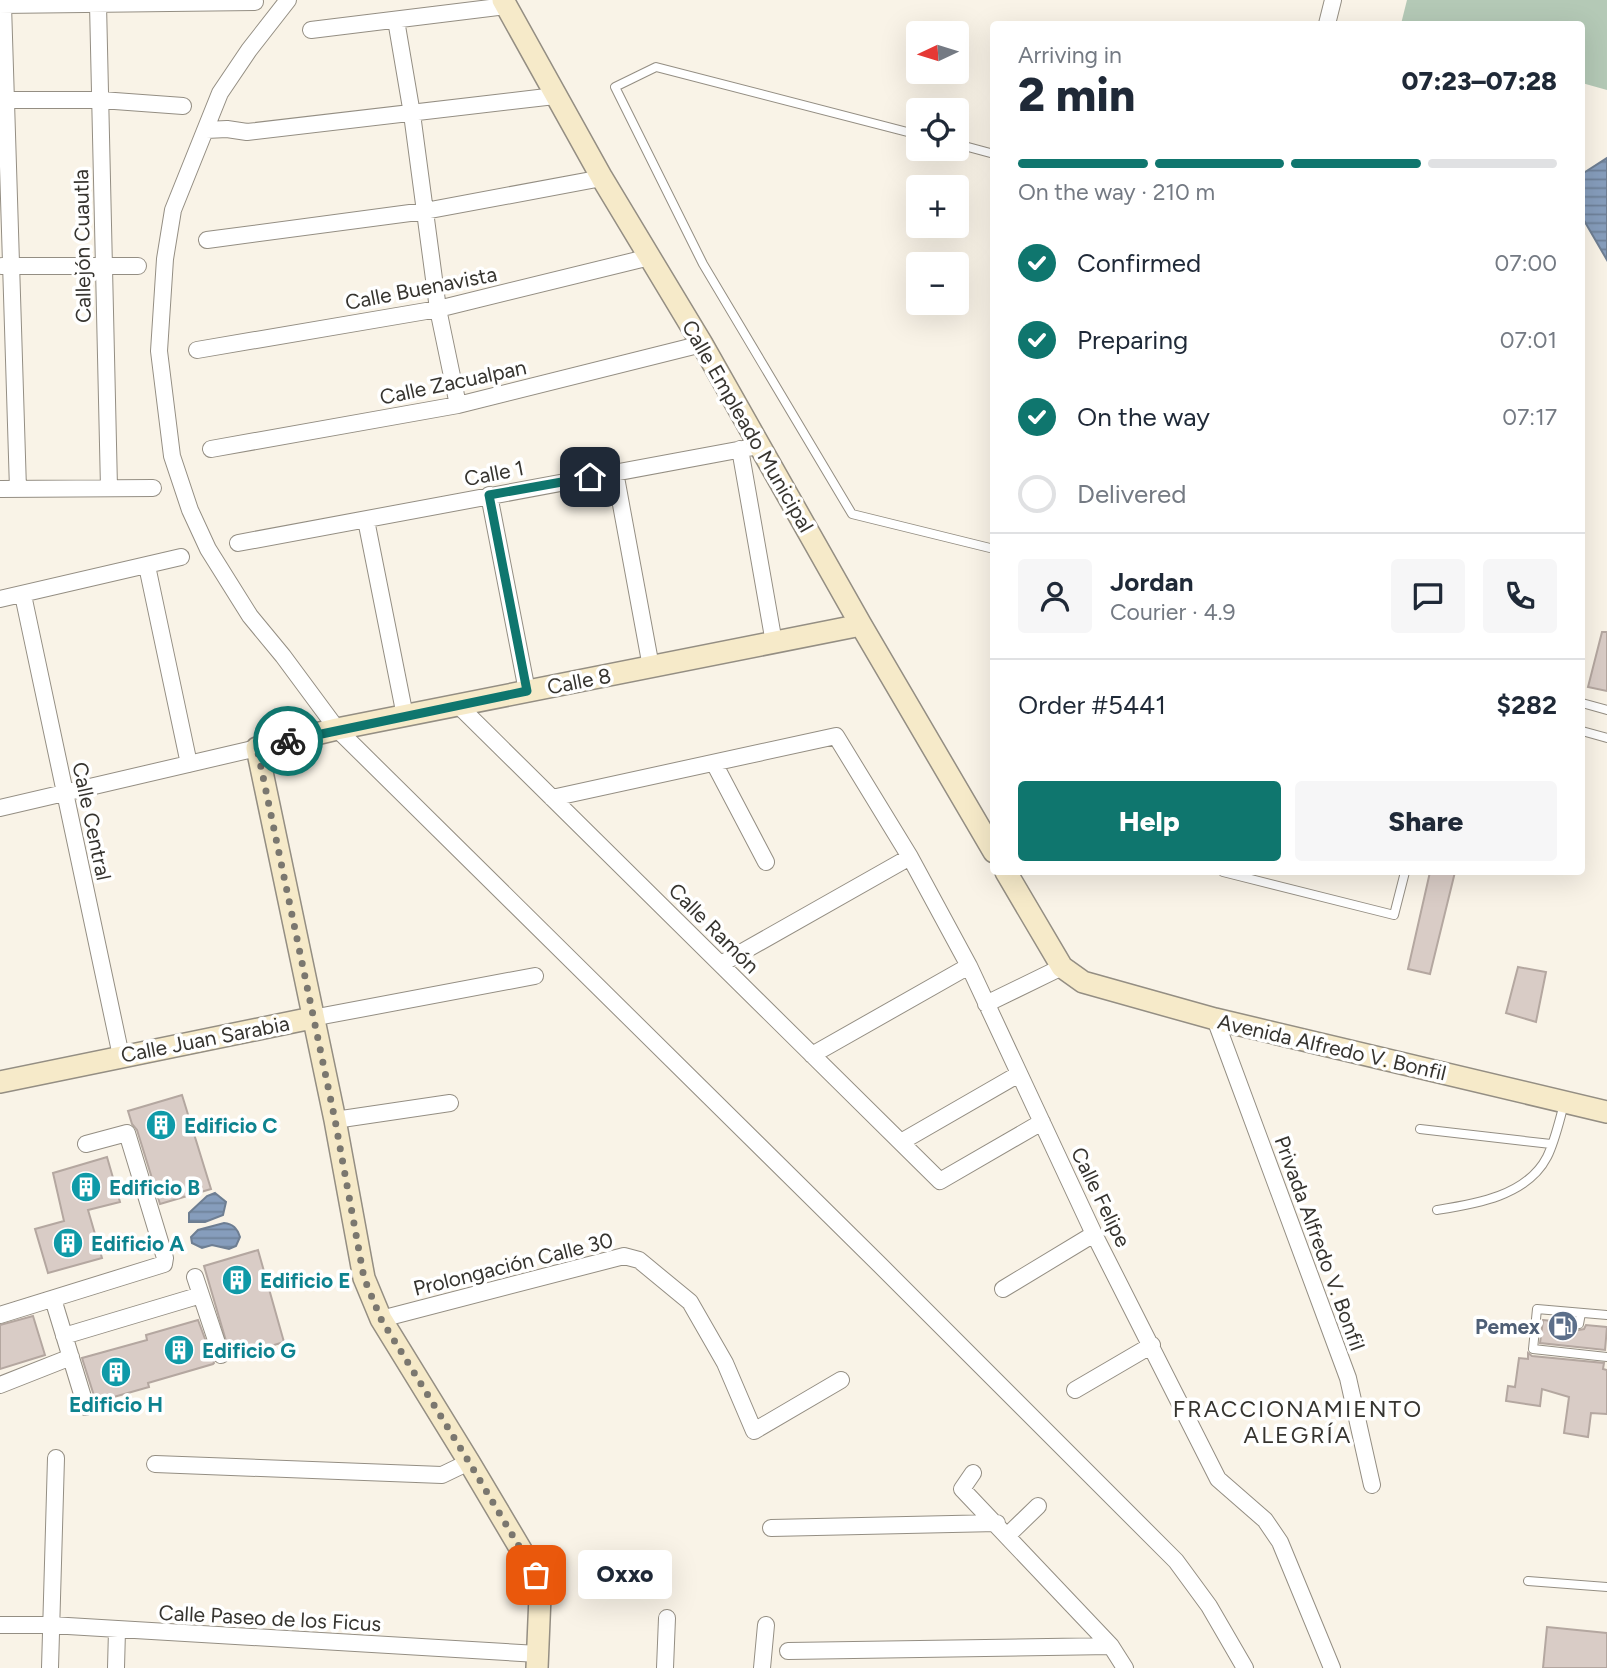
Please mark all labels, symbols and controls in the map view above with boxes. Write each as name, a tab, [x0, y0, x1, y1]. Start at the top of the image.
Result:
north arrow	[906, 21, 970, 84]
map controls	[906, 21, 969, 315]
text: Arriving in	[1018, 41, 1122, 69]
text: 07:23–07:28	[1402, 65, 1557, 97]
text: 2 min	[1018, 67, 1135, 123]
button: locate	[906, 98, 969, 161]
street label: Callejón Cuautla	[68, 169, 96, 323]
button: +	[906, 175, 969, 238]
text: On the way · 210 m	[1018, 178, 1215, 206]
icon: check	[1018, 244, 1056, 282]
text: Confirmed	[1077, 247, 1201, 279]
text: 07:00	[1495, 249, 1557, 277]
button: −	[906, 252, 969, 315]
street label: Calle Buenavista	[343, 261, 499, 315]
street label: Calle Empleado Municipal	[677, 315, 819, 537]
icon: check	[1018, 321, 1056, 359]
text: Preparing	[1077, 324, 1188, 356]
text: 07:01	[1500, 326, 1557, 354]
street label: Calle Zacualpan	[377, 354, 529, 410]
icon: check	[1018, 398, 1056, 436]
text: On the way	[1077, 401, 1210, 433]
text: 07:17	[1502, 403, 1557, 431]
pin	[560, 447, 620, 507]
street label: Calle 1	[462, 455, 526, 491]
icon: home	[571, 458, 609, 496]
text: Delivered	[1077, 478, 1186, 510]
button: person	[1018, 559, 1092, 633]
button: chat	[1391, 559, 1465, 633]
button: phone	[1483, 559, 1557, 633]
text: Jordan	[1110, 566, 1193, 598]
text: Courier · 4.9	[1110, 598, 1236, 626]
street label: Calle 8	[545, 663, 613, 699]
text: Order #5441	[1018, 689, 1166, 721]
text: $282	[1497, 689, 1557, 721]
courier	[253, 706, 323, 776]
icon: bike	[269, 722, 307, 760]
street label: Calle Central	[67, 759, 117, 883]
button: Help	[1018, 781, 1281, 861]
button: Share	[1295, 781, 1557, 861]
street label: Calle Ramón	[664, 878, 764, 978]
street label: Avenida Alfredo V. Bonfil	[1215, 1009, 1449, 1085]
street label: Calle Juan Sarabia	[119, 1010, 291, 1068]
building icon: Edificio C	[144, 1108, 178, 1142]
place label: Edificio C	[184, 1113, 278, 1138]
street label: Privada Alfredo V. Bonfil	[1270, 1132, 1370, 1354]
street label: Calle Felipe	[1066, 1143, 1136, 1251]
building icon: Edificio B	[69, 1170, 103, 1204]
place label: Edificio B	[109, 1175, 200, 1200]
building icon: Edificio A	[51, 1226, 85, 1260]
street label: Prolongación Calle 30	[411, 1227, 615, 1301]
place label: Edificio A	[91, 1231, 184, 1256]
building icon: Edificio E	[220, 1263, 254, 1297]
place label: Edificio E	[260, 1268, 351, 1293]
fuel station icon: Pemex	[1546, 1309, 1580, 1343]
place label: Pemex	[1475, 1314, 1541, 1339]
building icon: Edificio G	[162, 1333, 196, 1367]
place label: Edificio G	[202, 1338, 296, 1363]
building icon: Edificio H	[99, 1355, 133, 1389]
place label: Edificio H	[69, 1392, 163, 1417]
district label: FRACCIONAMIENTO ALEGRÍA	[1173, 1395, 1423, 1449]
pin	[506, 1545, 566, 1605]
callout: Oxxo	[578, 1550, 672, 1600]
icon: bag	[517, 1556, 555, 1594]
text: Oxxo	[597, 1560, 654, 1588]
street label: Calle Paseo de los Ficus	[158, 1600, 382, 1636]

